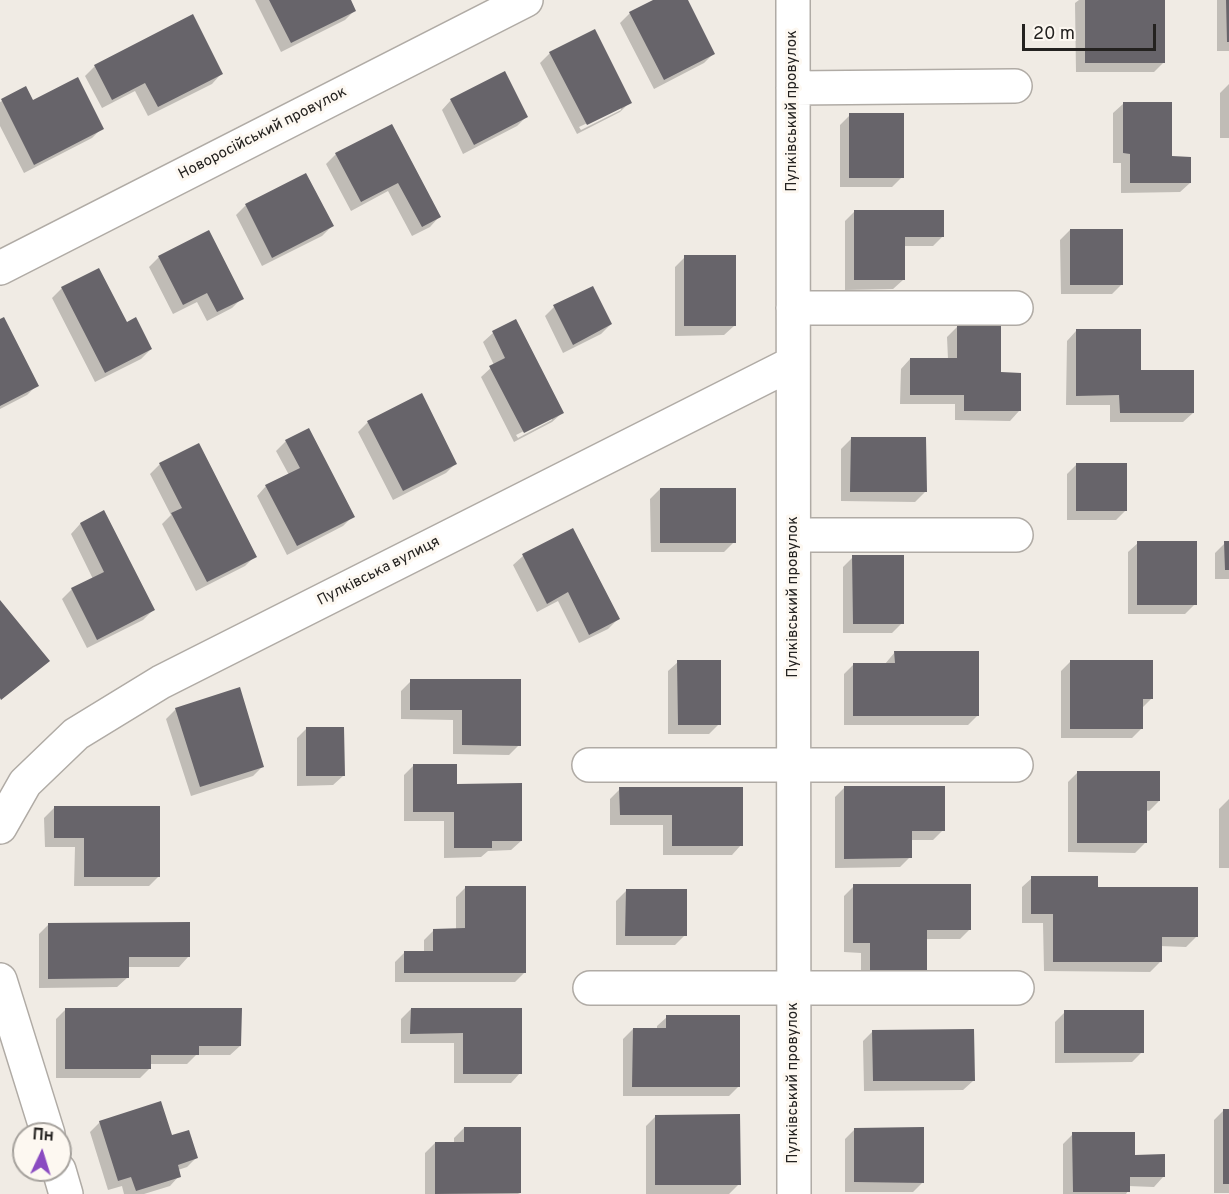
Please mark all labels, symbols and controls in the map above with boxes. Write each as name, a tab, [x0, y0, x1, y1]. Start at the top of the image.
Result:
scale bar	[1025, 12, 1158, 50]
text: 20 m	[1033, 23, 1075, 46]
street label: Пулківський провулок	[784, 30, 802, 192]
street label: Новоросійський провулок	[176, 84, 350, 184]
street label: Пулківський провулок	[785, 516, 803, 678]
street label: Пулківська вулиця	[315, 533, 443, 611]
street label: Пулківський провулок	[785, 1002, 803, 1164]
north arrow	[12, 1122, 72, 1182]
text: Пн	[32, 1125, 55, 1147]

